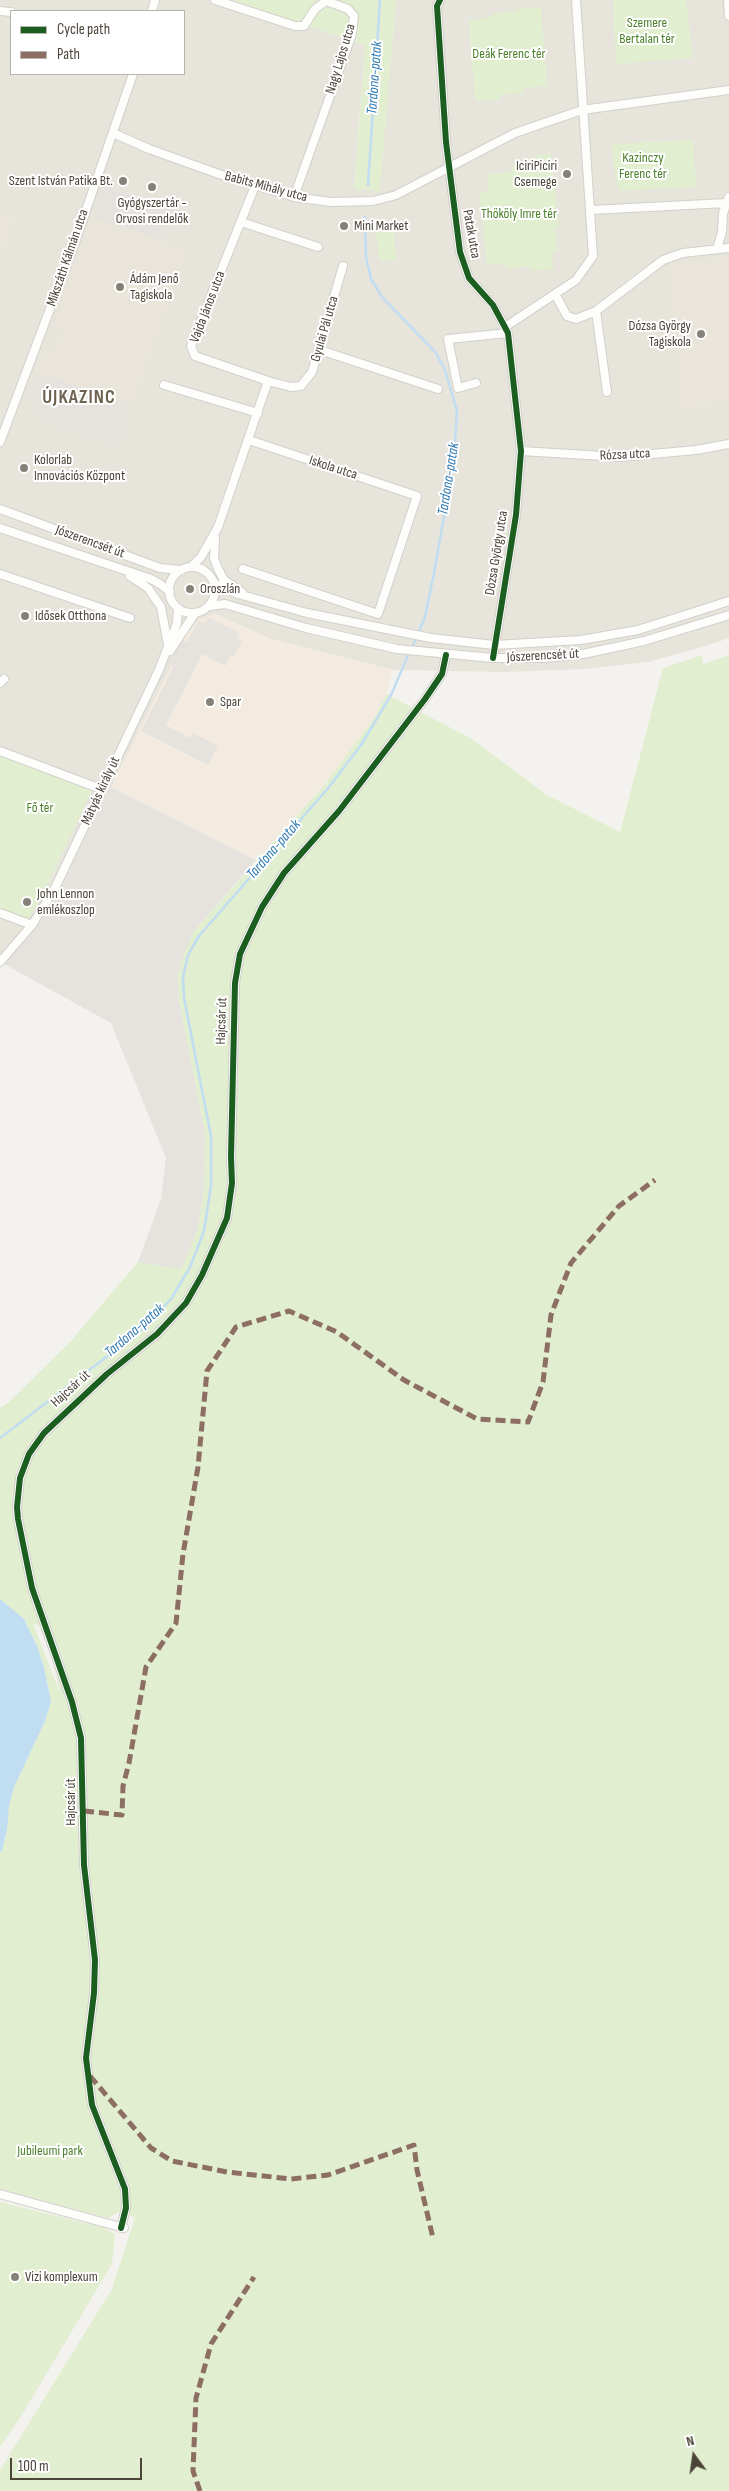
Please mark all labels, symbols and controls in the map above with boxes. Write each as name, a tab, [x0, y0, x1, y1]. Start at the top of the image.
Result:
legend	[10, 10, 185, 75]
park label: Szemere Bertalan tér	[619, 15, 675, 48]
text: Cycle path	[57, 20, 110, 39]
street label: Nagy Lajos utca	[322, 22, 360, 96]
water label: Tardona-patak	[363, 41, 387, 115]
text: Path	[57, 45, 80, 64]
park label: Deák Ferenc tér	[472, 46, 546, 62]
park label: Kazinczy Ferenc tér	[619, 150, 667, 182]
place label: IciriPiciri Csemege	[514, 158, 557, 190]
street label: Babits Mihály utca	[223, 168, 309, 206]
marker: IciriPiciri Csemege	[561, 168, 573, 180]
place label: Szent István Patika Bt.	[9, 173, 113, 189]
marker: Szent István Patika Bt.	[117, 175, 129, 187]
marker: Gyógyszertár - Orvosi rendelők	[146, 181, 158, 193]
place label: Gyógyszertár - Orvosi rendelők	[116, 195, 188, 228]
park label: Thököly Imre tér	[481, 206, 557, 222]
street label: Mikszáth Kálmán utca	[44, 207, 92, 309]
street label: Patak utca	[458, 208, 484, 260]
place label: Mini Market	[354, 218, 408, 234]
marker: Mini Market	[338, 220, 350, 232]
street label: Vajda János utca	[187, 269, 229, 345]
place label: Ádám Jenő Tagiskola	[130, 271, 179, 304]
marker: Ádám Jenő Tagiskola	[114, 281, 126, 293]
street label: Gyulai Pál utca	[308, 294, 342, 364]
place label: Dózsa György Tagiskola	[629, 318, 691, 351]
marker: Dózsa György Tagiskola	[695, 328, 707, 340]
district label: ÚJKAZINC	[41, 387, 117, 409]
water label: Tardona-patak	[434, 441, 464, 517]
street label: Rózsa utca	[599, 445, 651, 465]
place label: Kolorlab Innovációs Központ	[34, 452, 125, 484]
street label: Iskola utca	[307, 452, 359, 484]
marker: Kolorlab Innovációs Központ	[18, 462, 30, 474]
street label: Dózsa György utca	[482, 509, 512, 597]
street label: Jószerencsét út	[53, 522, 127, 562]
place label: Oroszlán	[200, 581, 240, 597]
marker: Oroszlán	[184, 583, 196, 595]
place label: Idősek Otthona	[35, 608, 106, 624]
marker: Idősek Otthona	[19, 610, 31, 622]
street label: Jószerencsét út	[506, 646, 580, 666]
place label: Spar	[220, 694, 241, 710]
marker: Spar	[204, 696, 216, 708]
street label: Mátyás király út	[78, 754, 124, 828]
park label: Fő tér	[27, 800, 53, 816]
water label: Tardona-patak	[243, 816, 305, 884]
place label: John Lennon emlékoszlop	[37, 886, 95, 919]
marker: John Lennon emlékoszlop	[21, 896, 33, 908]
street label: Hajcsár út	[213, 997, 231, 1045]
water label: Tardona-patak	[101, 1300, 169, 1362]
street label: Hajcsár út	[48, 1367, 94, 1411]
street label: Hajcsár út	[63, 1778, 79, 1826]
park label: Jubileumi park	[17, 2143, 83, 2159]
place label: Vizi komplexum	[25, 2269, 98, 2285]
marker: Vizi komplexum	[9, 2271, 21, 2283]
north arrow	[669, 2431, 719, 2481]
text: N	[685, 2432, 696, 2450]
scale bar	[12, 2448, 145, 2480]
text: 100 m	[18, 2457, 49, 2476]

